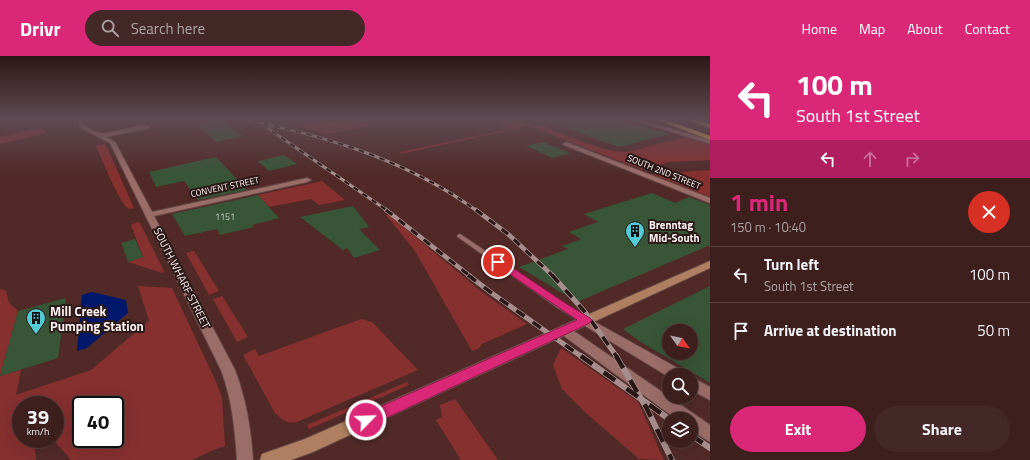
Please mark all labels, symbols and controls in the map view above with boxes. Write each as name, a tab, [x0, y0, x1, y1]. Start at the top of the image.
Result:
search box	[85, 10, 365, 46]
text: Drivr	[20, 14, 61, 43]
icon: search	[99, 17, 121, 39]
text: Search here	[131, 17, 205, 40]
text: Home	[802, 18, 837, 39]
text: Map	[859, 18, 885, 39]
text: About	[907, 18, 943, 39]
text: Contact	[965, 18, 1010, 39]
text: 100 m	[796, 63, 873, 106]
icon: left	[730, 72, 782, 124]
text: South 1st Street	[796, 102, 920, 129]
icon: left	[817, 148, 839, 170]
icon: ahead	[859, 148, 881, 170]
icon: right	[901, 148, 923, 170]
street label: SOUTH 2ND STREET	[626, 151, 703, 192]
street label: CONVENT STREET	[189, 173, 261, 200]
text: 1 min	[730, 184, 788, 220]
button: close	[968, 191, 1010, 233]
house number: 1151	[215, 210, 235, 223]
place label: Brenntag Mid-South	[649, 217, 700, 246]
text: 150 m · 10:40	[730, 217, 806, 237]
building icon: Brenntag Mid-South	[624, 220, 646, 248]
street label: SOUTH WHARF STREET	[150, 225, 214, 331]
pin	[481, 245, 515, 279]
icon: arrive	[487, 251, 509, 273]
text: Turn left	[764, 253, 819, 276]
text: 100 m	[969, 263, 1010, 286]
icon: left	[730, 264, 752, 286]
text: South 1st Street	[764, 276, 853, 296]
place label: Mill Creek Pumping Station	[50, 301, 144, 336]
building icon: Mill Creek Pumping Station	[25, 307, 47, 335]
text: Arrive at destination	[764, 319, 897, 342]
text: 50 m	[977, 319, 1010, 342]
icon: arrive	[730, 320, 752, 342]
north arrow	[662, 324, 698, 360]
map controls	[662, 324, 698, 448]
button: search	[662, 368, 698, 404]
speed limit sign: 40	[72, 396, 124, 448]
position arrow	[345, 399, 387, 441]
text: 39	[27, 401, 49, 432]
button: Exit	[730, 406, 866, 452]
button: Share	[874, 406, 1010, 452]
button: layers	[662, 412, 698, 448]
text: km/h	[27, 424, 49, 439]

